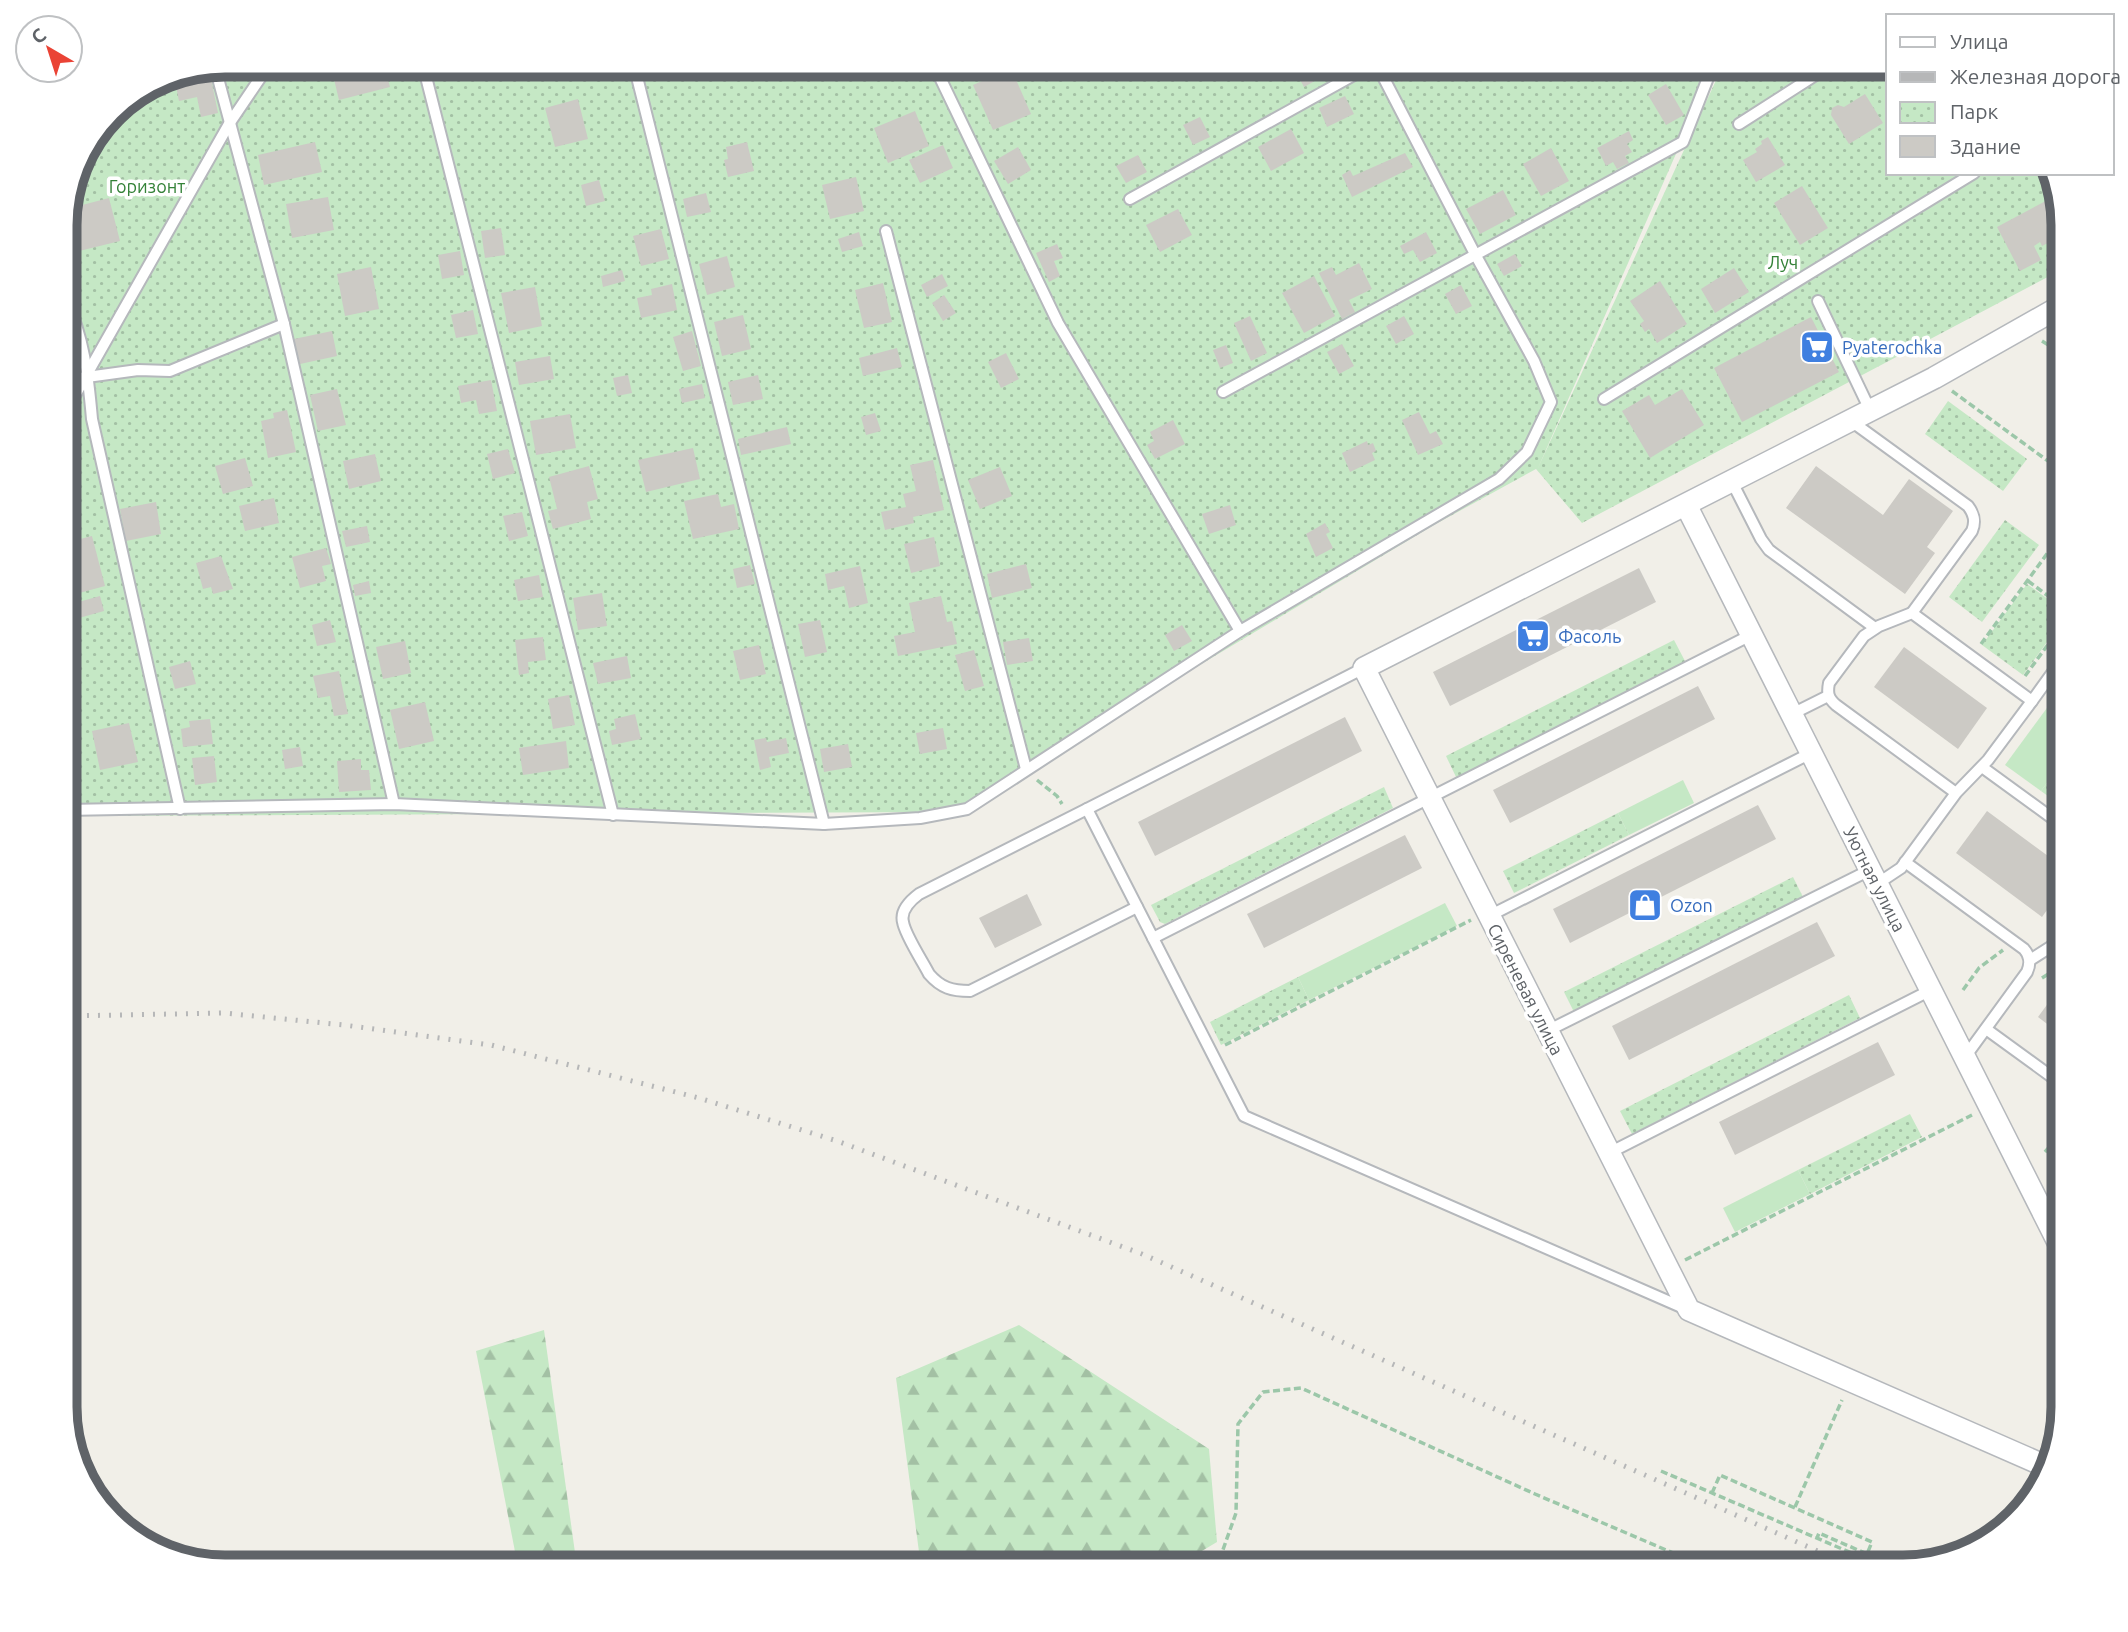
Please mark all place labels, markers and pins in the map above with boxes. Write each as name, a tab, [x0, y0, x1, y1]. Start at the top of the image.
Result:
supermarket icon: Pyaterochka	[1798, 328, 1836, 366]
place label: Pyaterochka	[1842, 337, 1942, 357]
supermarket icon: Фасоль	[1514, 617, 1552, 655]
place label: Фасоль	[1558, 626, 1621, 646]
shop icon: Ozon	[1626, 886, 1664, 924]
place label: Ozon	[1670, 895, 1713, 915]

